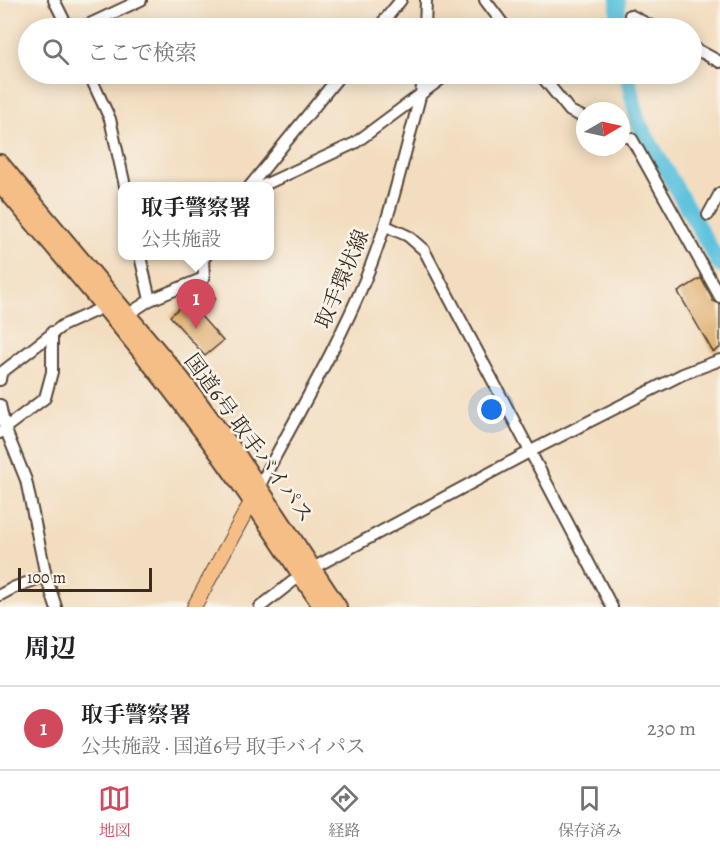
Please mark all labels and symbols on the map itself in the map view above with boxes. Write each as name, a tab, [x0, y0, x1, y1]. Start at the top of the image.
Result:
north arrow	[576, 102, 630, 156]
street label: 取手環状線	[309, 225, 375, 333]
pin: 1	[176, 280, 216, 329]
street label: 国道6号 取手バイパス	[178, 348, 320, 528]
your location	[477, 395, 506, 424]
scale bar	[18, 565, 152, 592]

